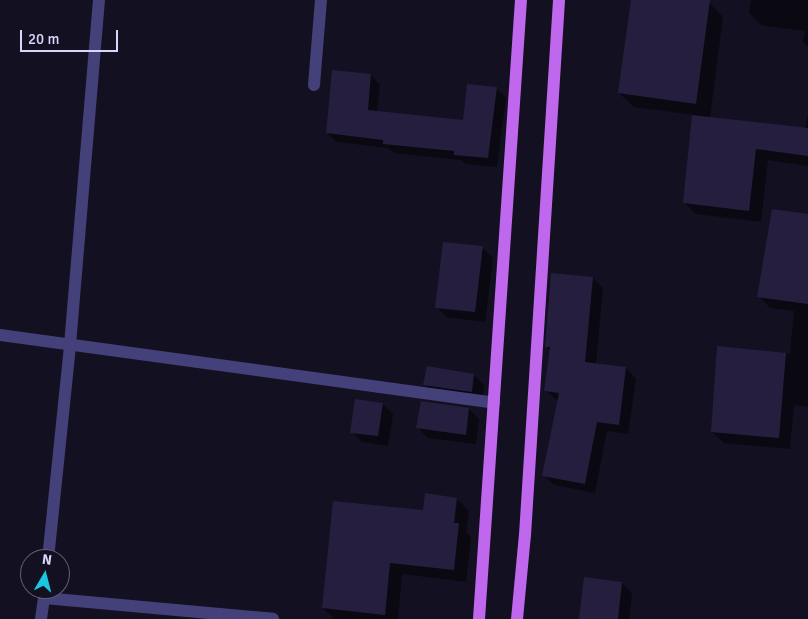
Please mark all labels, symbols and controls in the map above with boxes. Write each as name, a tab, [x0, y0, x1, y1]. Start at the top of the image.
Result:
scale bar	[22, 20, 120, 52]
text: 20 m	[28, 30, 59, 48]
north arrow	[20, 549, 70, 599]
text: N	[41, 551, 53, 569]

